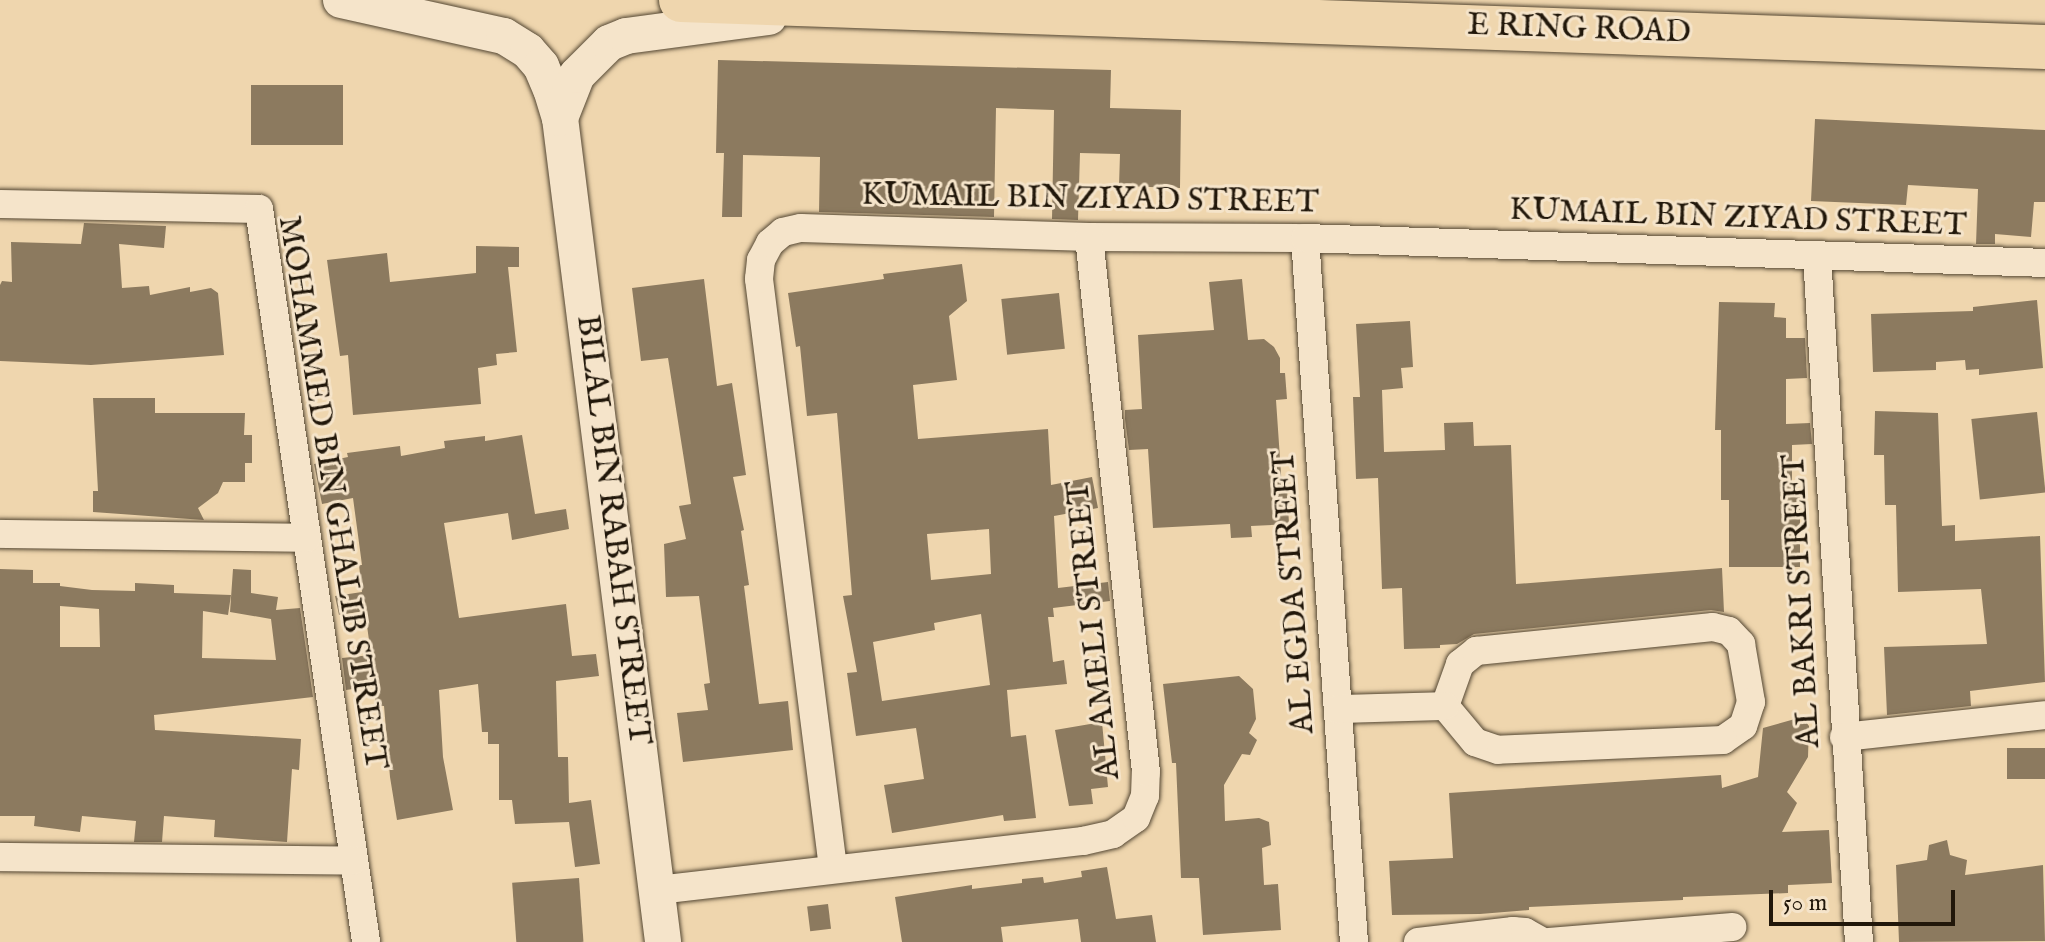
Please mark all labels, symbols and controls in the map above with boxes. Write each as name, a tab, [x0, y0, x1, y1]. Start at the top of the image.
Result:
street label: E RING ROAD	[1467, 7, 1691, 53]
street label: KUMAIL BIN ZIYAD STREET	[861, 177, 1319, 223]
street label: KUMAIL BIN ZIYAD STREET	[1509, 192, 1967, 246]
street label: MOHAMMED BIN GHALIB STREET	[268, 213, 394, 773]
street label: BILAL BIN RABAH STREET	[567, 313, 657, 747]
street label: AL EGDA STREET	[1266, 449, 1324, 735]
street label: AL BAKRI STREET	[1776, 453, 1830, 749]
street label: AL AMELI STREET	[1060, 479, 1130, 781]
scale bar	[1773, 874, 1959, 924]
text: 50 m	[1783, 888, 1827, 919]

